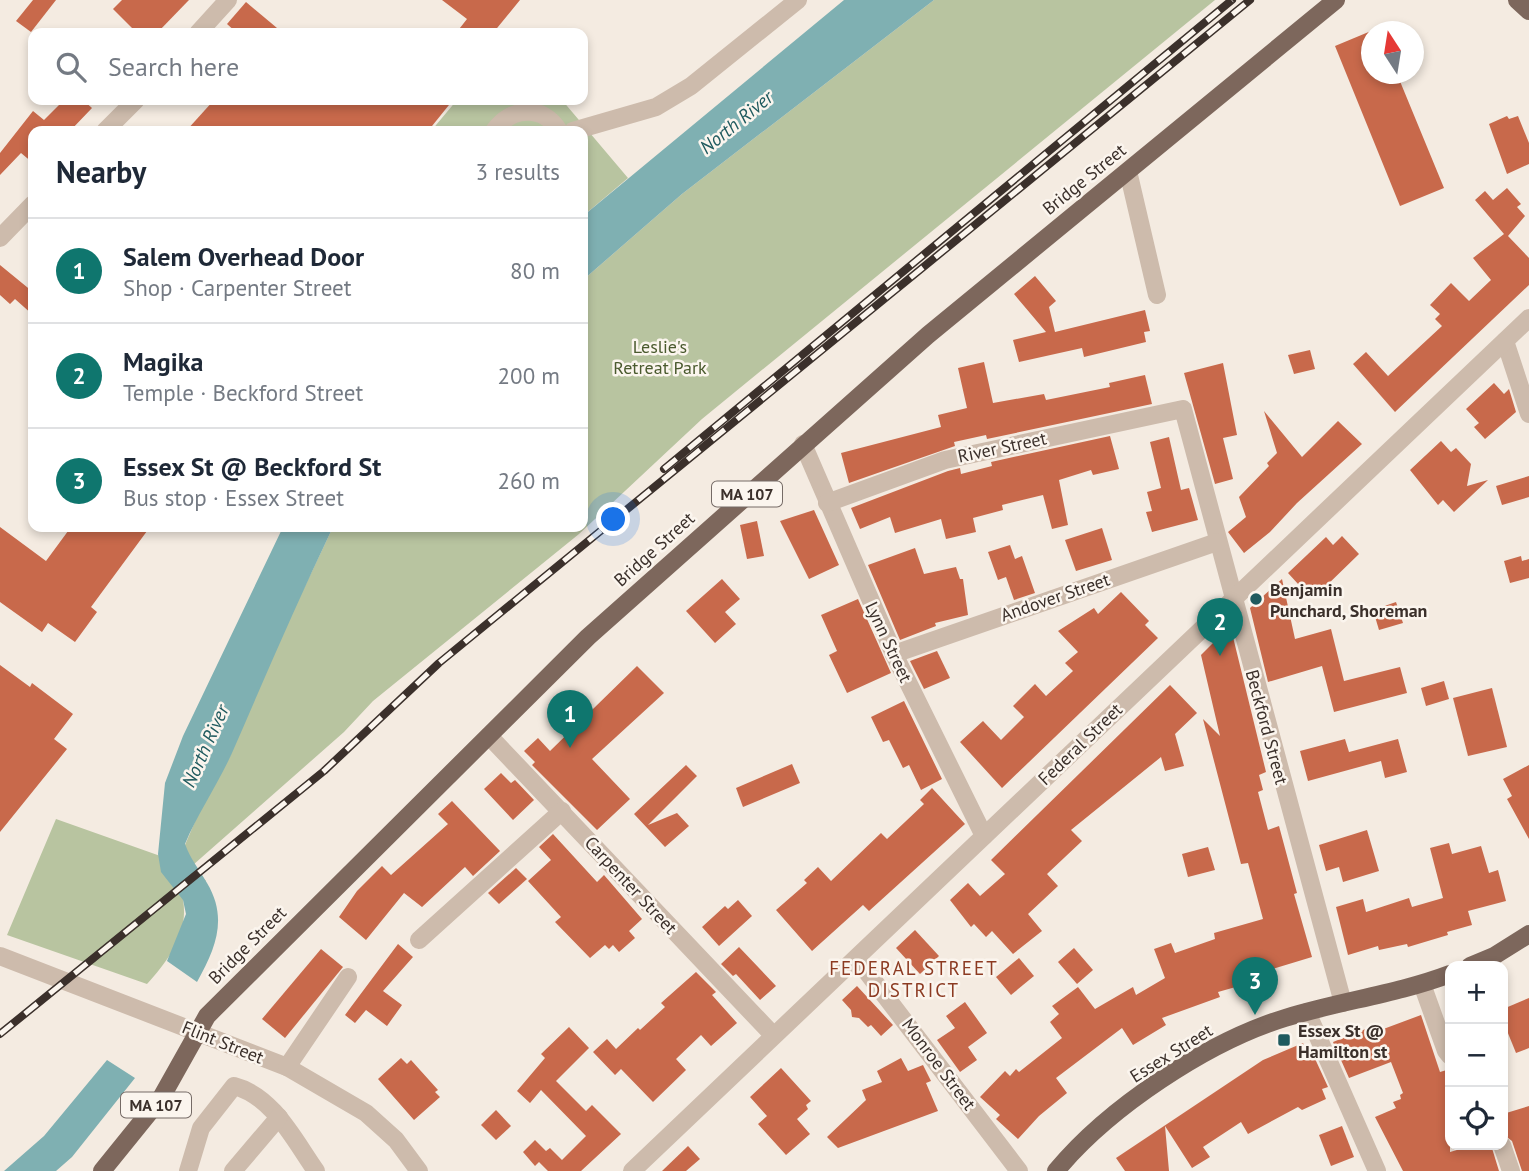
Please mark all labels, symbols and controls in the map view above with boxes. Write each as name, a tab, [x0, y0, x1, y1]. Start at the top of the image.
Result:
north arrow	[1361, 21, 1424, 84]
search box	[28, 28, 588, 105]
icon: search	[52, 48, 90, 86]
text: Search here	[108, 50, 239, 83]
water label: North River	[694, 84, 779, 159]
street label: Bridge Street	[1038, 138, 1130, 220]
text: Nearby	[56, 152, 146, 191]
text: 3 results	[476, 157, 560, 186]
text: Salem Overhead Door	[123, 240, 364, 273]
text: 1	[72, 256, 86, 285]
text: 80 m	[510, 256, 560, 285]
text: Shop · Carpenter Street	[123, 273, 352, 302]
park label: Leslie's Retreat Park	[613, 335, 707, 379]
text: Magika	[123, 345, 203, 378]
text: 2	[72, 361, 86, 390]
text: 200 m	[498, 361, 560, 390]
text: Temple · Beckford Street	[123, 378, 363, 407]
street label: River Street	[956, 426, 1048, 468]
text: Essex St @ Beckford St	[123, 450, 381, 483]
text: 3	[72, 466, 86, 495]
text: 260 m	[498, 466, 560, 495]
road number: MA 107	[712, 481, 782, 506]
text: Bus stop · Essex Street	[123, 483, 344, 512]
your location	[596, 502, 630, 536]
street label: Bridge Street	[609, 507, 699, 591]
street label: Andover Street	[997, 568, 1113, 626]
place label: Benjamin Punchard, Shoreman	[1270, 578, 1427, 622]
marker: Benjamin Punchard, Shoreman	[1248, 591, 1264, 607]
street label: Lynn Street	[860, 598, 918, 686]
pin: 2	[1197, 598, 1243, 656]
street label: Beckford Street	[1241, 667, 1293, 787]
pin: 1	[547, 690, 593, 748]
street label: Federal Street	[1033, 698, 1127, 790]
water label: North River	[176, 700, 234, 791]
street label: Carpenter Street	[580, 831, 682, 939]
street label: Bridge Street	[203, 901, 291, 989]
district label: FEDERAL STREET DISTRICT	[829, 956, 999, 1002]
pin: 3	[1232, 957, 1278, 1015]
map controls	[1445, 961, 1508, 1150]
button: +	[1445, 961, 1508, 1024]
street label: Monroe Street	[897, 1013, 981, 1115]
street label: Flint Street	[179, 1015, 267, 1069]
street label: Essex Street	[1125, 1019, 1217, 1087]
place label: Essex St @ Hamilton st	[1298, 1019, 1388, 1063]
button: −	[1445, 1024, 1508, 1087]
marker: Essex St @ Hamilton st	[1276, 1032, 1292, 1048]
button: locate	[1445, 1087, 1508, 1150]
road number: MA 107	[121, 1092, 191, 1118]

